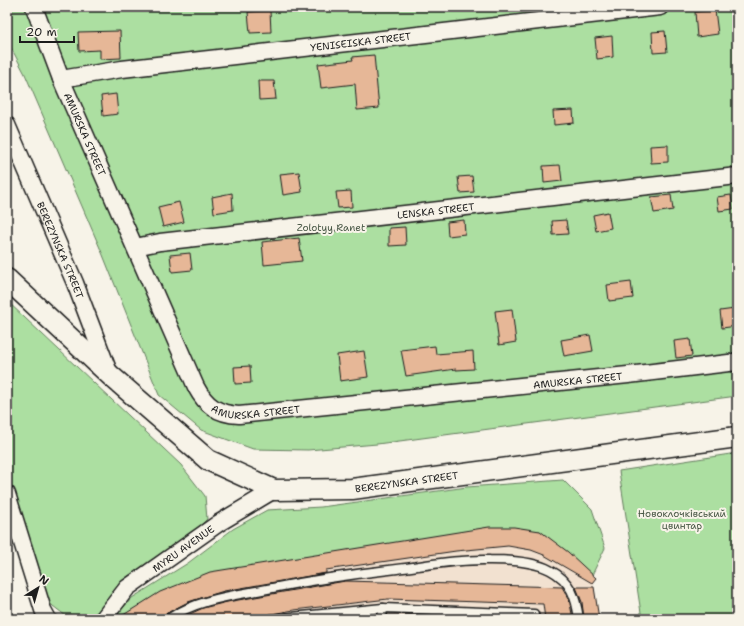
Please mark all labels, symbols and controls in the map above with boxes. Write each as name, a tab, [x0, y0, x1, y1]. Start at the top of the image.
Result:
scale bar	[20, 18, 74, 44]
text: 20 m	[26, 24, 57, 40]
street label: YENISEISKA STREET	[309, 29, 412, 54]
street label: AMURSKA STREET	[61, 90, 109, 178]
street label: BEREZYNSKA STREET	[34, 200, 87, 300]
street label: LENSKA STREET	[396, 200, 475, 221]
park label: Zolotyy Ranet	[297, 221, 365, 234]
street label: AMURSKA STREET	[533, 369, 623, 391]
street label: AMURSKA STREET	[209, 402, 301, 422]
street label: BEREZYNSKA STREET	[354, 468, 459, 495]
park label: Новоклочківський цвинтар	[638, 507, 727, 532]
street label: MYRU AVENUE	[150, 522, 217, 575]
north arrow	[18, 568, 58, 608]
text: N	[36, 572, 52, 589]

